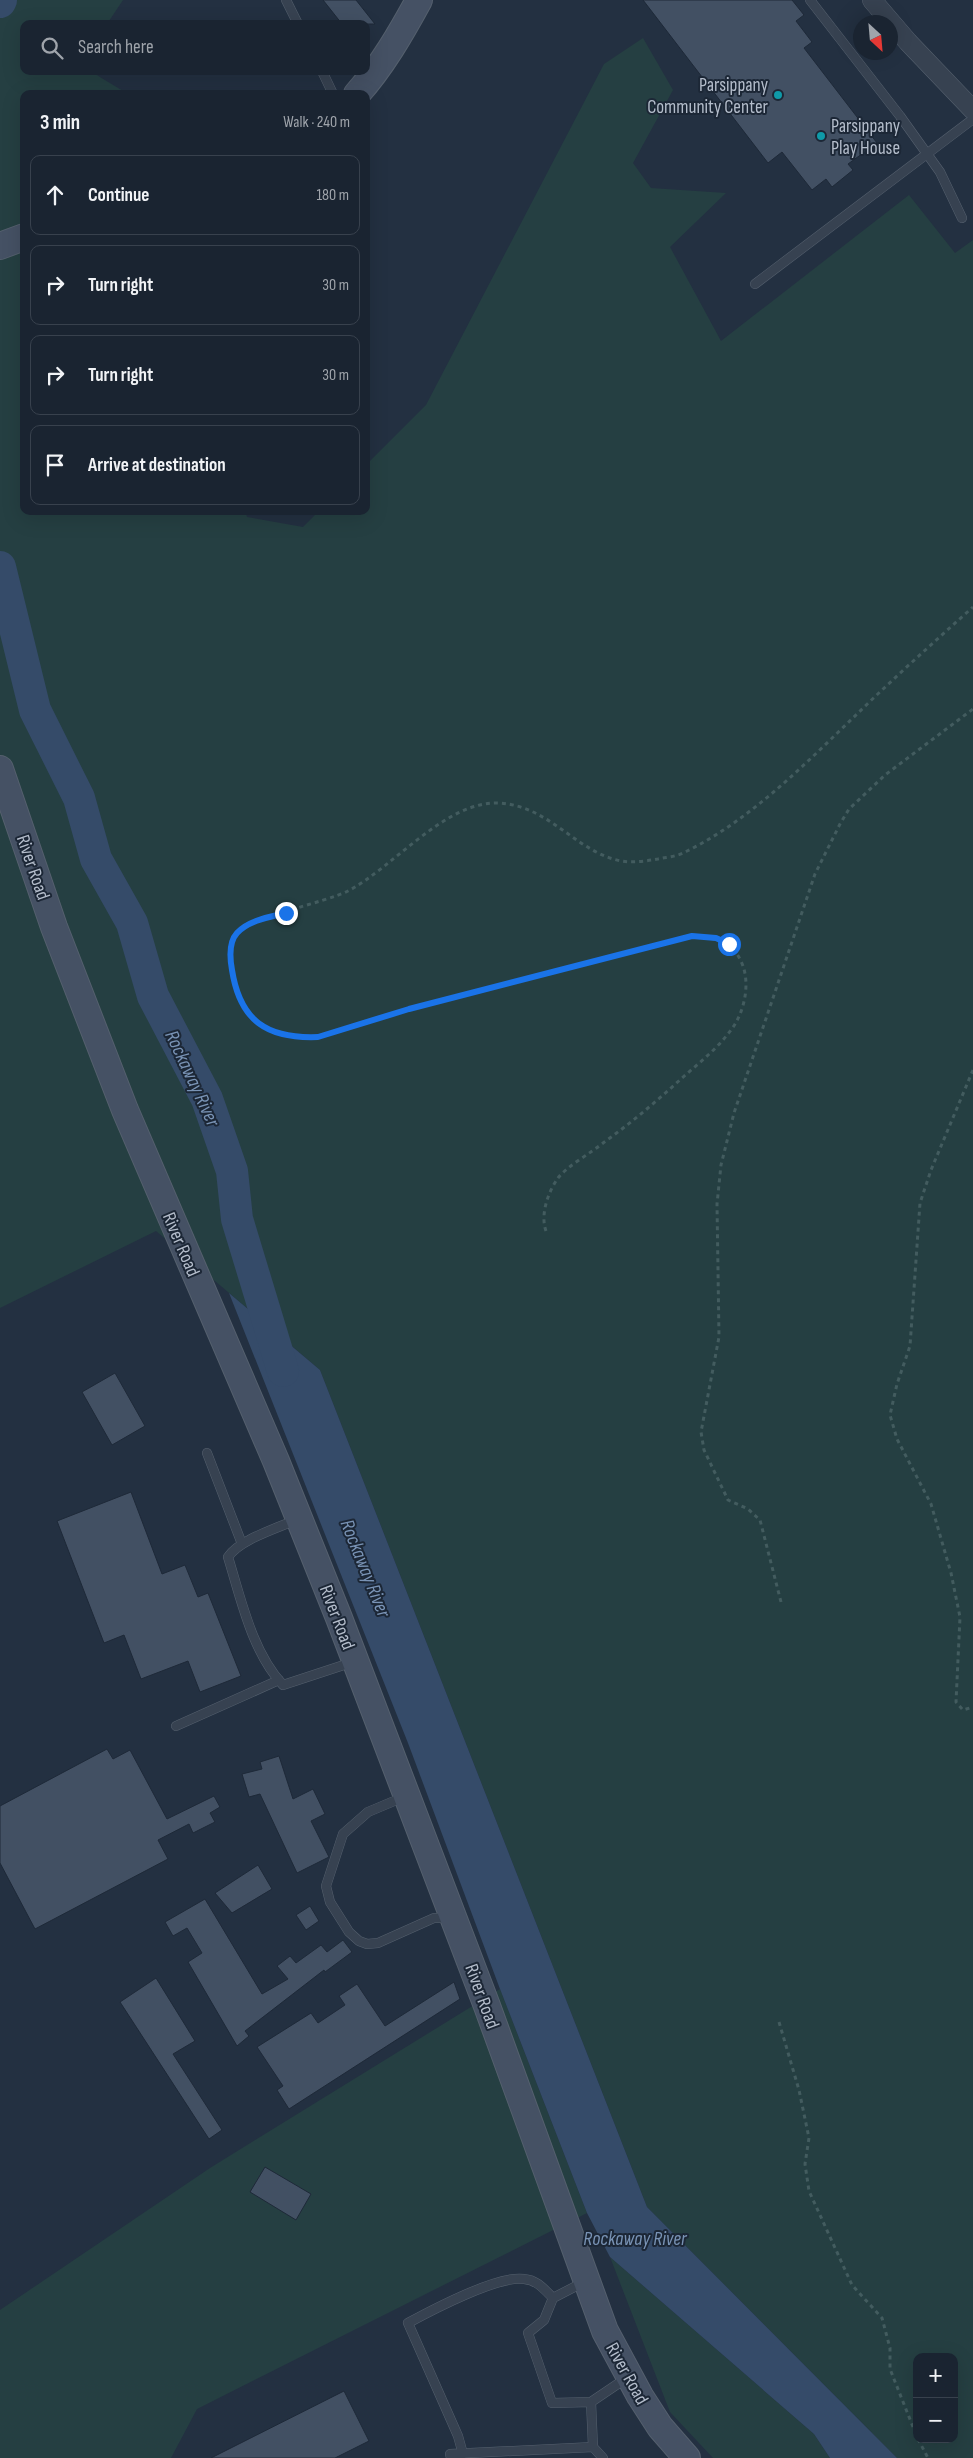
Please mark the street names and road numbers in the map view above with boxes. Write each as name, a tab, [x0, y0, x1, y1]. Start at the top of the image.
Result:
street label: River Road	[11, 832, 54, 903]
street label: River Road	[157, 1209, 204, 1280]
street label: River Road	[314, 1582, 359, 1653]
street label: River Road	[459, 1961, 504, 2032]
street label: River Road	[600, 2339, 653, 2409]

